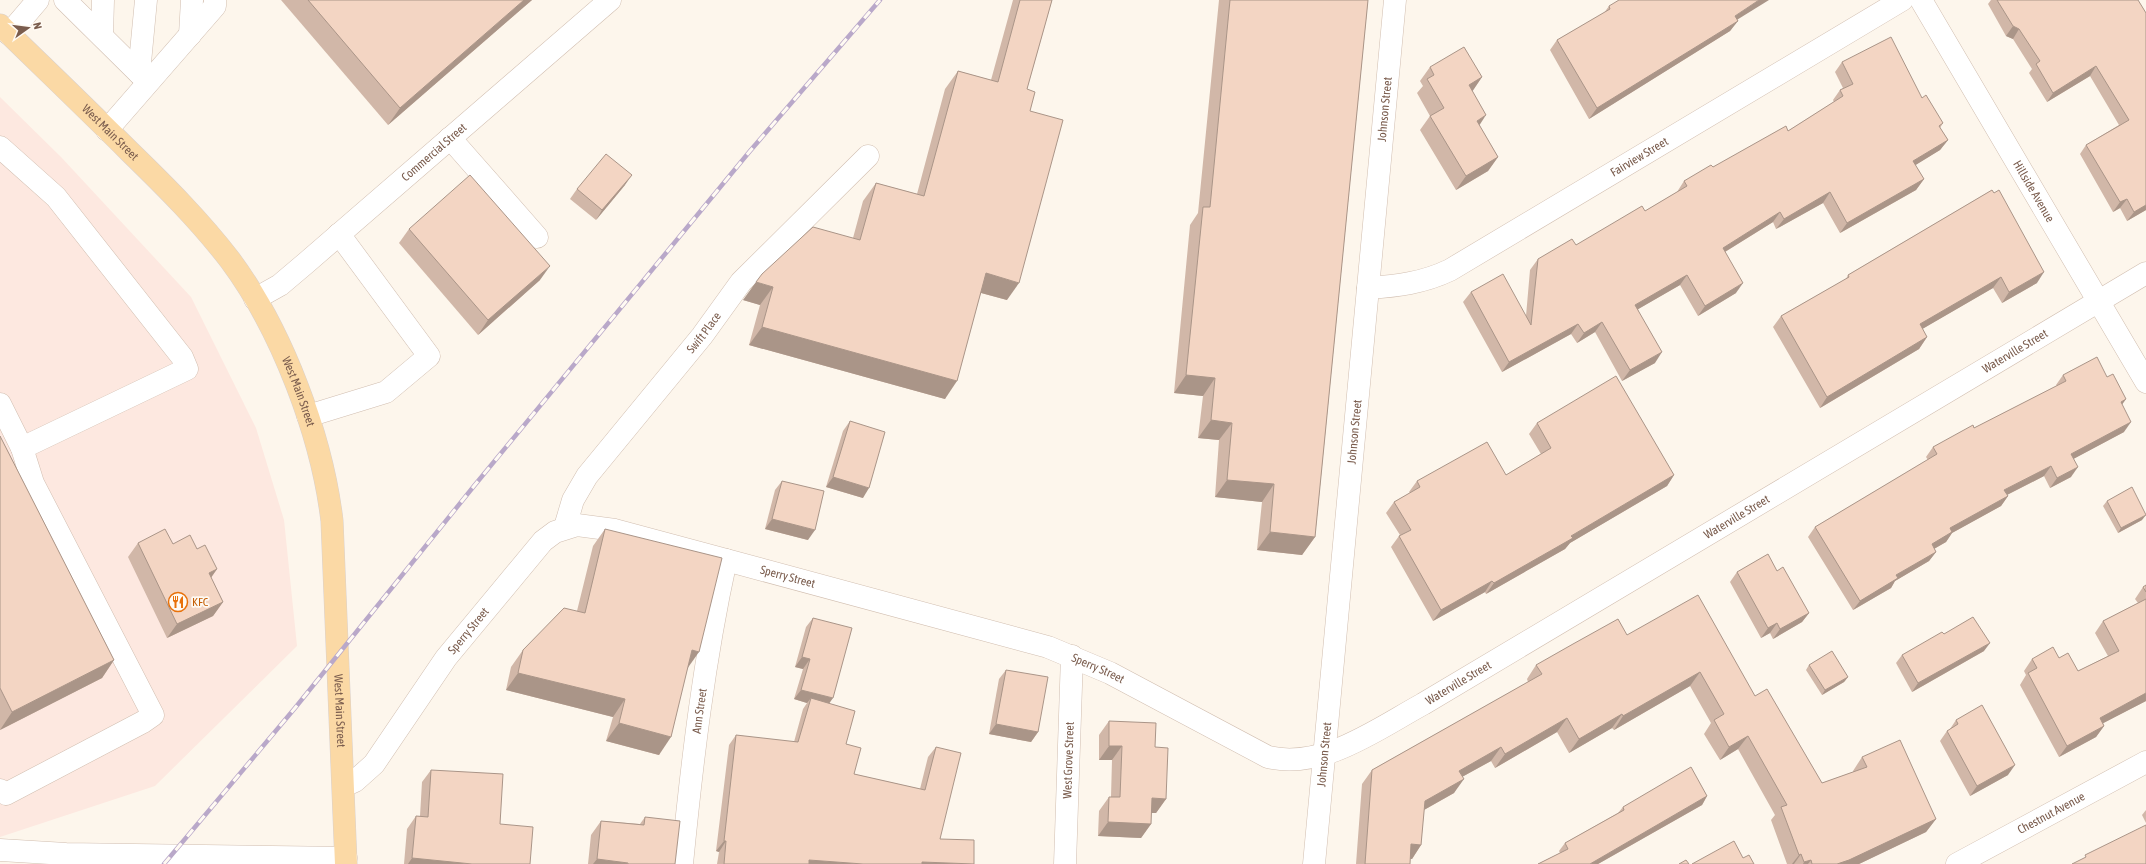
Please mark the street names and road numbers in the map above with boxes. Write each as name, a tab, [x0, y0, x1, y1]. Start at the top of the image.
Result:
street label: Johnson Street	[1375, 76, 1395, 142]
street label: West Main Street	[79, 102, 142, 164]
street label: Commercial Street	[399, 120, 470, 184]
street label: Fairview Street	[1608, 134, 1671, 180]
street label: Hillside Avenue	[2010, 158, 2057, 225]
street label: Swift Place	[684, 309, 724, 356]
street label: Waterville Street	[1980, 326, 2051, 376]
street label: West Main Street	[279, 355, 318, 429]
street label: Johnson Street	[1345, 398, 1365, 465]
street label: Waterville Street	[1701, 492, 1772, 542]
street label: Sperry Street	[759, 563, 817, 591]
street label: Sperry Street	[445, 604, 492, 657]
street label: Sperry Street	[1069, 651, 1127, 687]
street label: Waterville Street	[1423, 658, 1494, 708]
street label: West Main Street	[331, 674, 348, 748]
street label: Ann Street	[690, 687, 710, 734]
street label: West Grove Street	[1060, 721, 1077, 799]
street label: Johnson Street	[1314, 721, 1334, 787]
street label: Chestnut Avenue	[2015, 789, 2087, 837]

